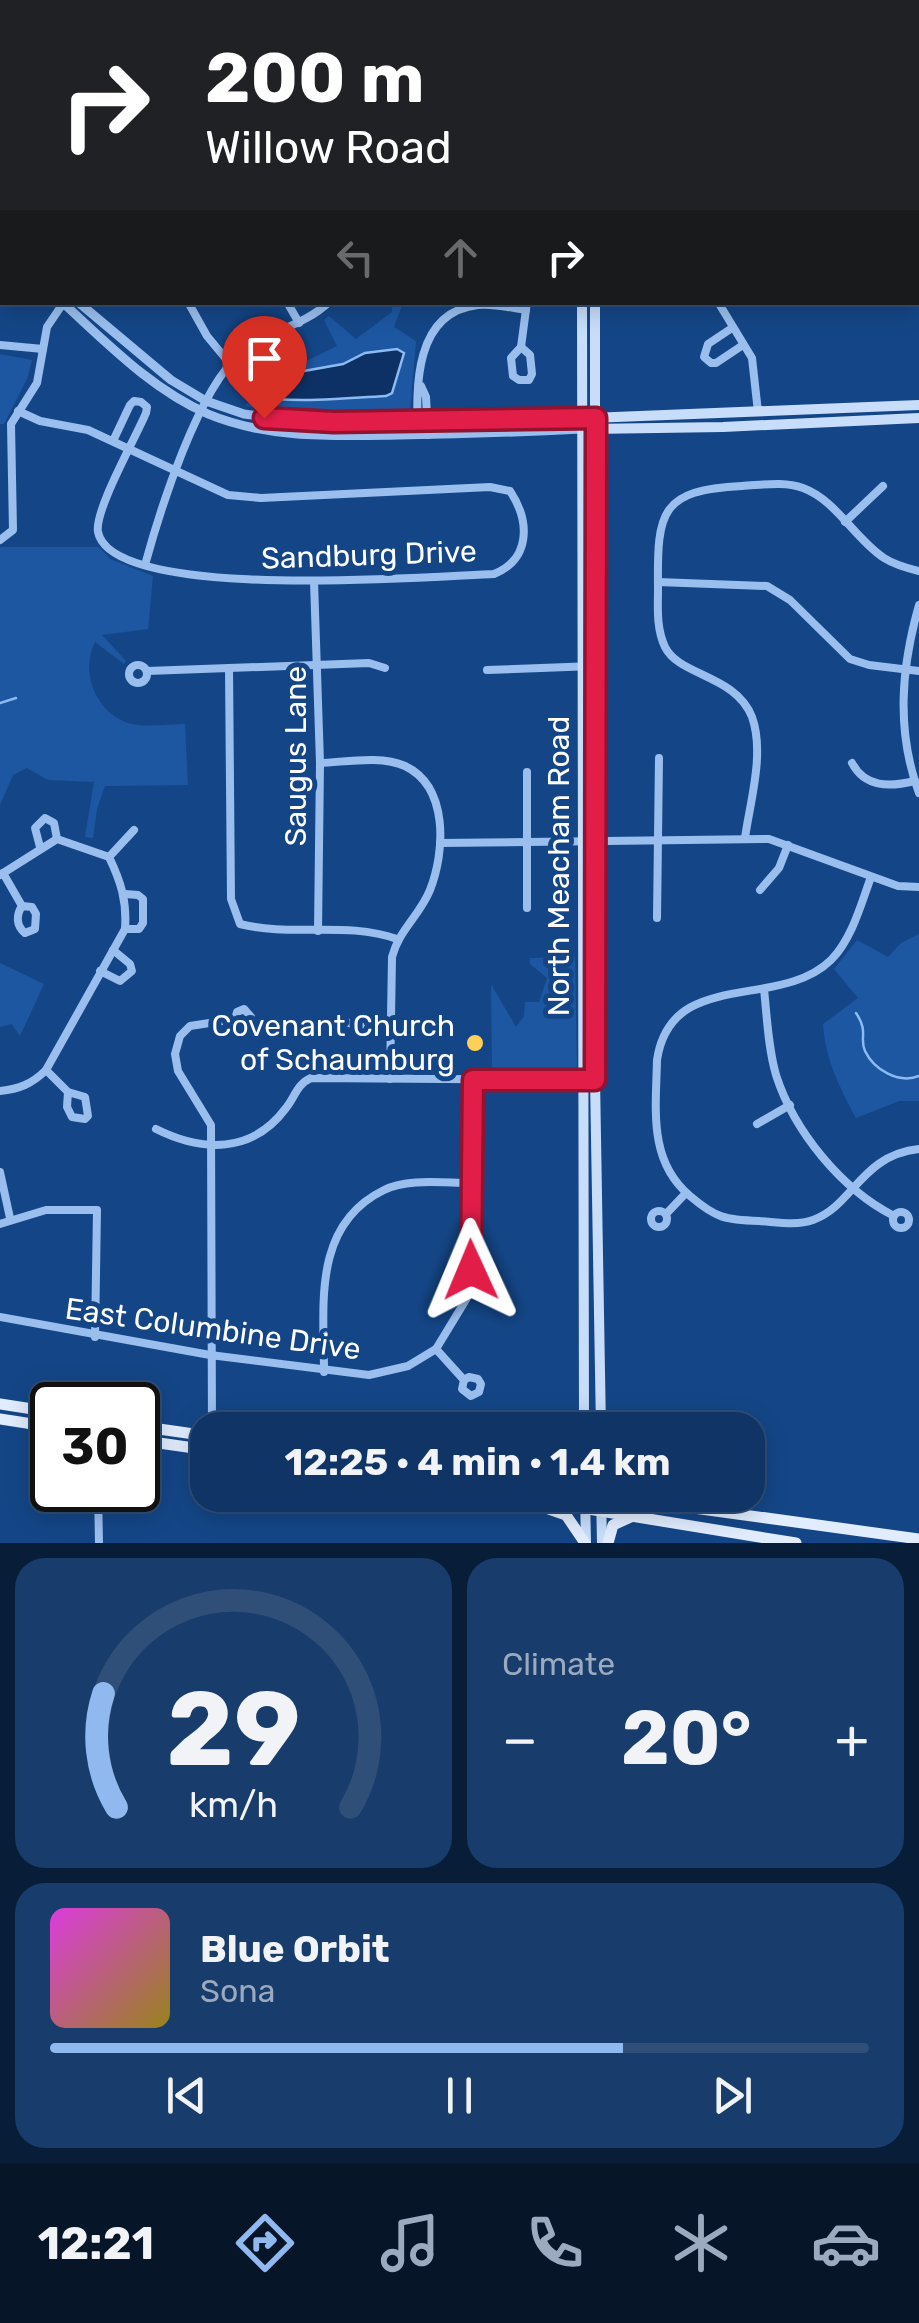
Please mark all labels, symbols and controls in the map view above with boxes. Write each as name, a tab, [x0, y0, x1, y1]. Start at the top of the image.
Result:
text: 200 m	[205, 37, 425, 120]
icon: right	[40, 40, 170, 170]
text: Willow Road	[205, 121, 452, 174]
icon: left	[328, 230, 383, 285]
icon: ahead	[433, 230, 488, 285]
icon: right	[538, 230, 593, 285]
pin	[222, 316, 307, 419]
icon: arrive	[237, 331, 292, 386]
street label: Sandburg Drive	[261, 533, 477, 577]
street label: Saugus Lane	[278, 666, 314, 846]
street label: North Meacham Road	[541, 716, 577, 1016]
place label: Covenant Church of Schaumburg	[211, 1008, 455, 1078]
marker: Covenant Church of Schaumburg	[464, 1032, 486, 1054]
position arrow	[419, 1218, 523, 1322]
street label: East Columbine Drive	[63, 1290, 363, 1368]
speed limit sign: 30	[30, 1382, 160, 1512]
text: 12:25 · 4 min · 1.4 km	[284, 1439, 671, 1485]
text: Climate	[502, 1645, 615, 1683]
text: 29	[166, 1668, 301, 1791]
text: 20°	[621, 1694, 752, 1783]
text: −	[502, 1707, 538, 1772]
text: +	[835, 1707, 869, 1772]
text: km/h	[189, 1784, 278, 1826]
text: Blue Orbit	[200, 1926, 390, 1972]
text: Sona	[200, 1972, 275, 2010]
icon: previous	[159, 2068, 214, 2123]
icon: pause	[432, 2068, 487, 2123]
icon: next	[705, 2068, 760, 2123]
icon: directions	[230, 2208, 300, 2278]
icon: music	[375, 2208, 445, 2278]
icon: phone	[520, 2208, 590, 2278]
icon: climate	[666, 2208, 736, 2278]
icon: car	[811, 2208, 881, 2278]
text: 12:21	[38, 2217, 154, 2270]

